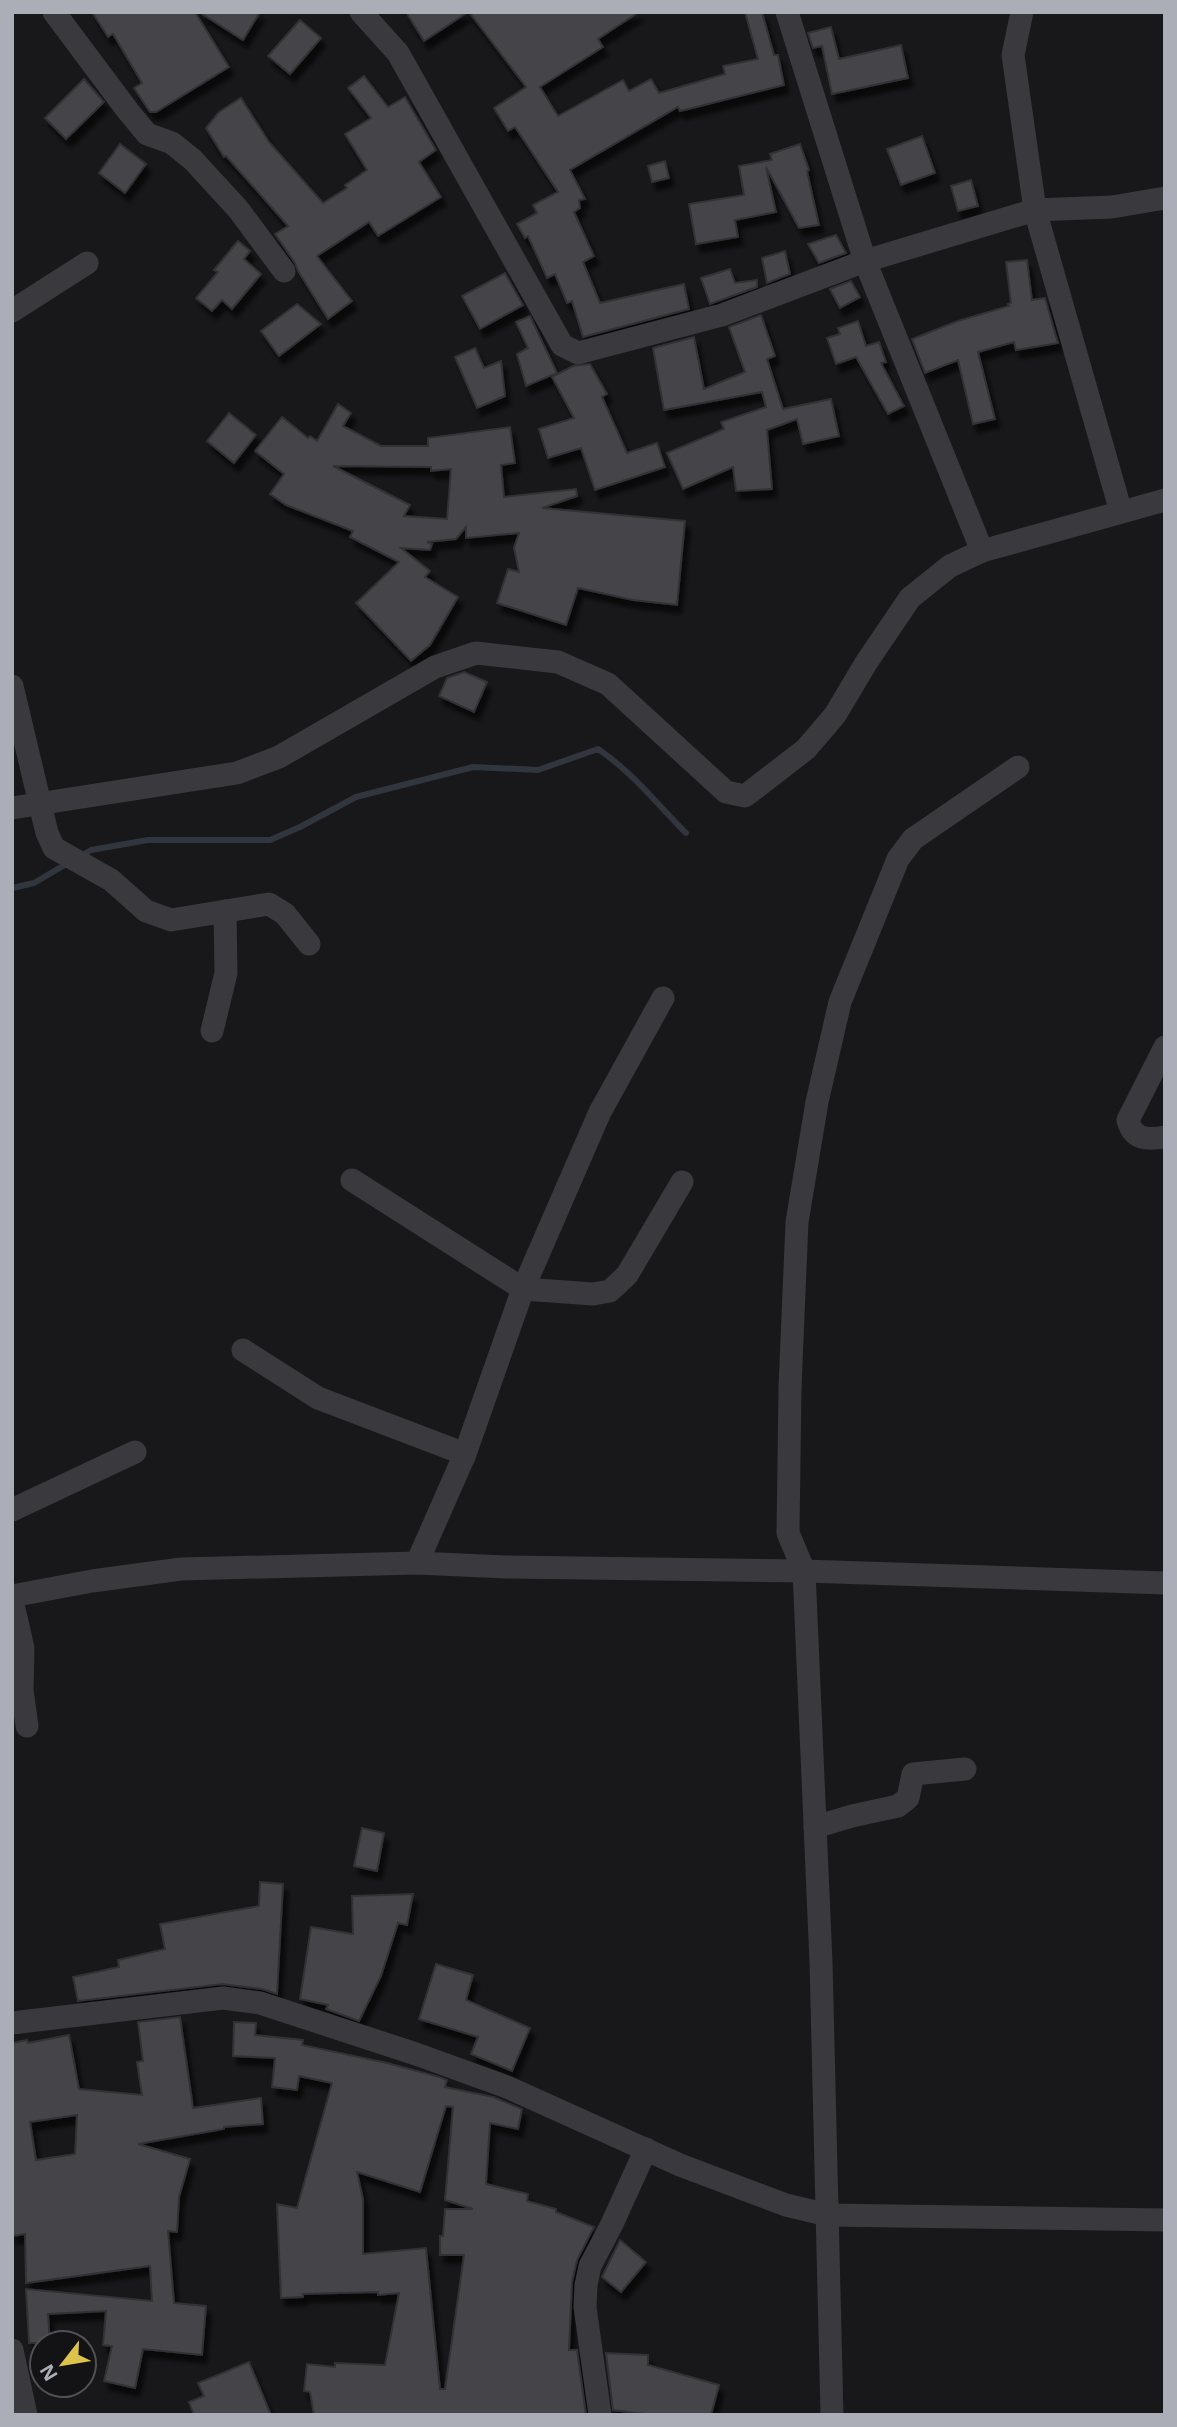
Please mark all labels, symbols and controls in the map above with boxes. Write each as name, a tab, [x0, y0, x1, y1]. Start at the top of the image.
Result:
north arrow	[28, 2329, 98, 2399]
text: N	[33, 2359, 64, 2386]

